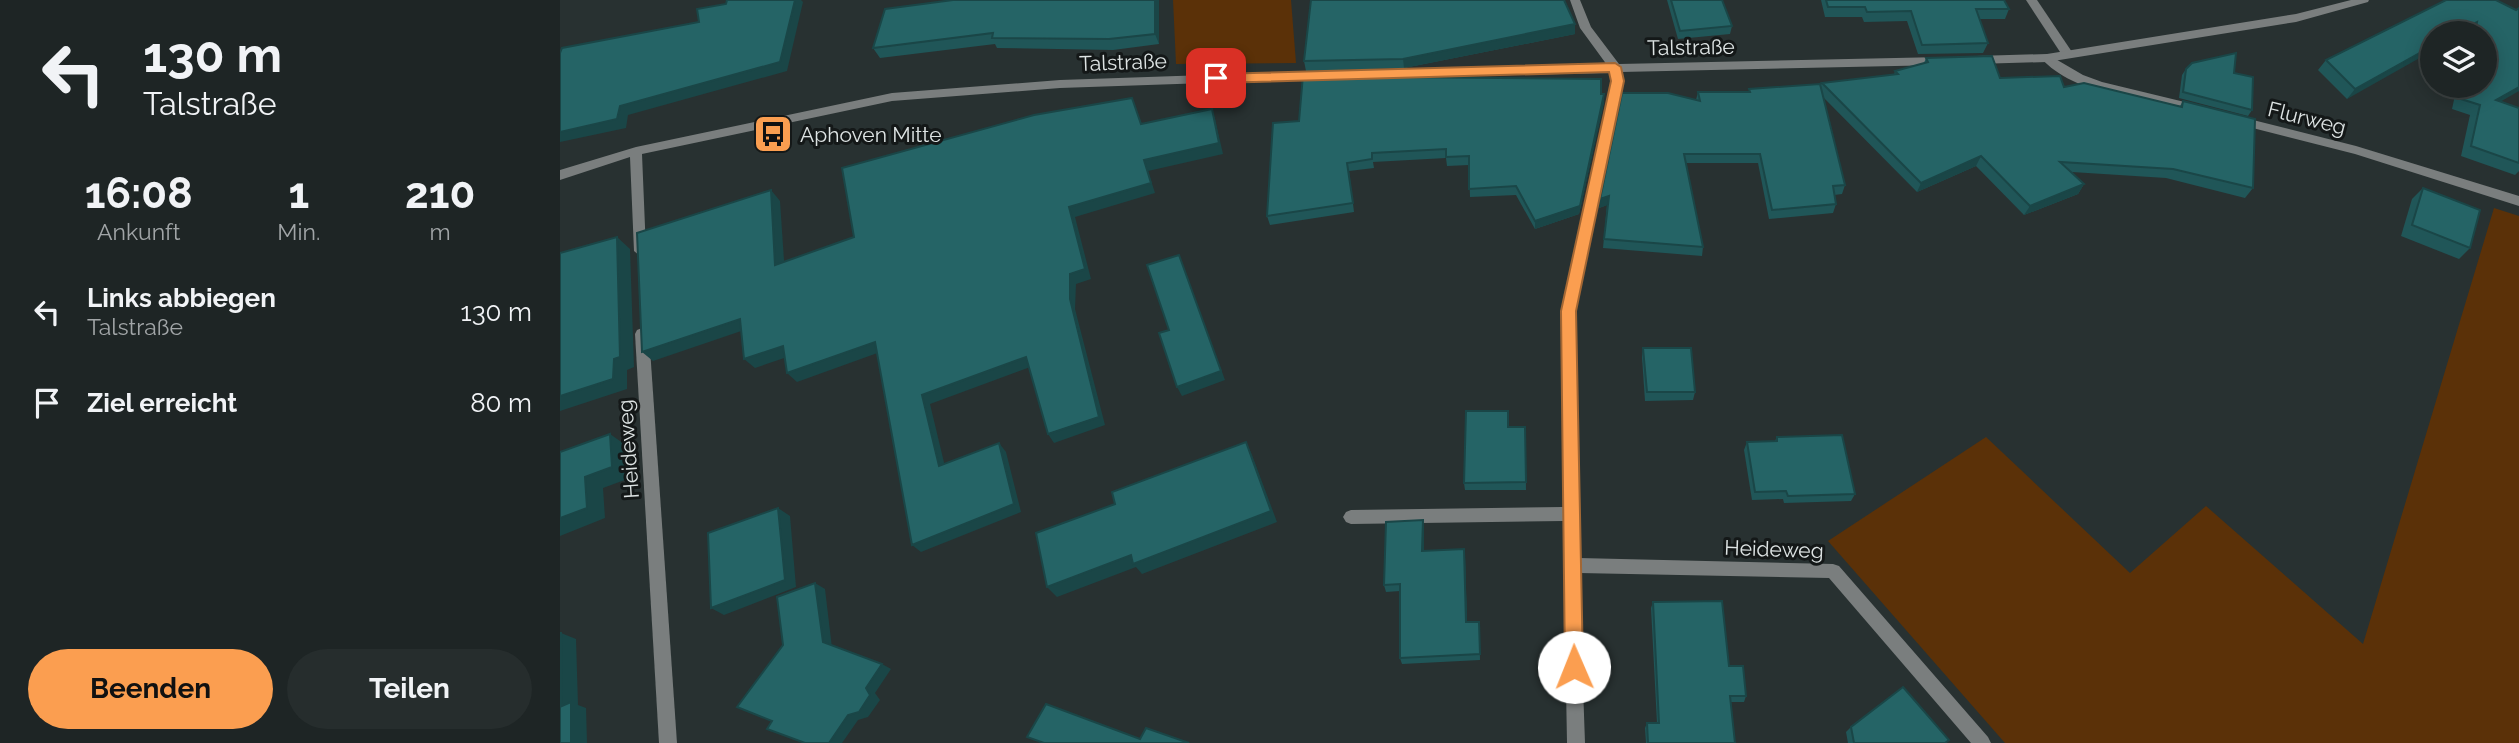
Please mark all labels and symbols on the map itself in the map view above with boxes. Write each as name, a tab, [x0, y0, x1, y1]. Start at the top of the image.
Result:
street label: Talstraße	[1647, 34, 1735, 60]
street label: Talstraße	[1079, 48, 1167, 76]
pin	[1186, 48, 1246, 108]
street label: Flurweg	[2265, 96, 2349, 140]
bus stop icon: Aphoven Mitte	[752, 113, 794, 155]
place label: Aphoven Mitte	[800, 122, 941, 147]
street label: Heideweg	[612, 399, 644, 499]
street label: Heideweg	[1724, 535, 1824, 563]
position arrow	[1537, 630, 1611, 704]

